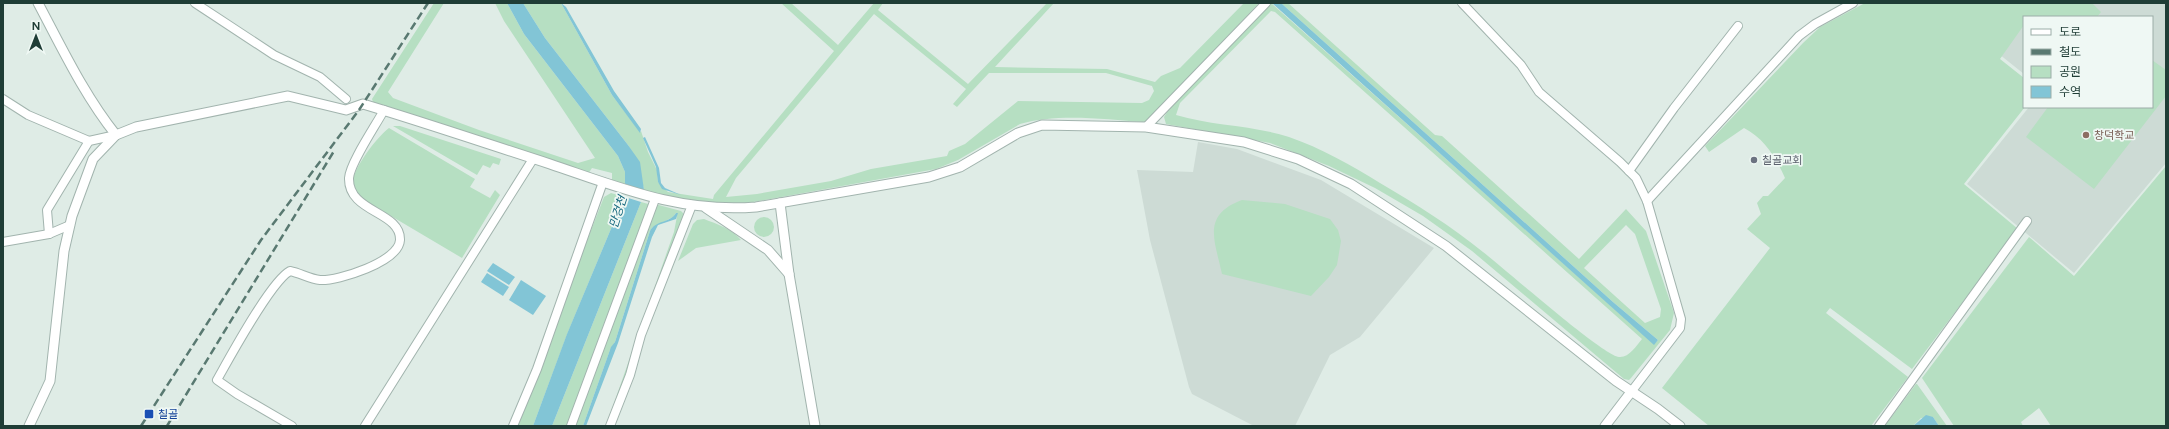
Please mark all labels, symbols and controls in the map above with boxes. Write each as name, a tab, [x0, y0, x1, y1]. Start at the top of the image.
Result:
north arrow	[16, 16, 56, 56]
legend	[2023, 16, 2153, 108]
text: N	[32, 20, 40, 33]
text: 도로	[2059, 25, 2081, 39]
text: 철도	[2059, 45, 2081, 59]
text: 공원	[2059, 65, 2081, 79]
text: 수역	[2059, 85, 2081, 99]
place label: 창덕학교	[2094, 129, 2134, 142]
marker: 창덕학교	[2081, 130, 2091, 140]
place label: 칠골교회	[1762, 154, 1802, 167]
marker: 칠골교회	[1749, 155, 1759, 165]
water label: 만겅천	[606, 192, 630, 230]
marker: 칠골	[143, 408, 155, 420]
place label: 칠골	[158, 408, 178, 421]

